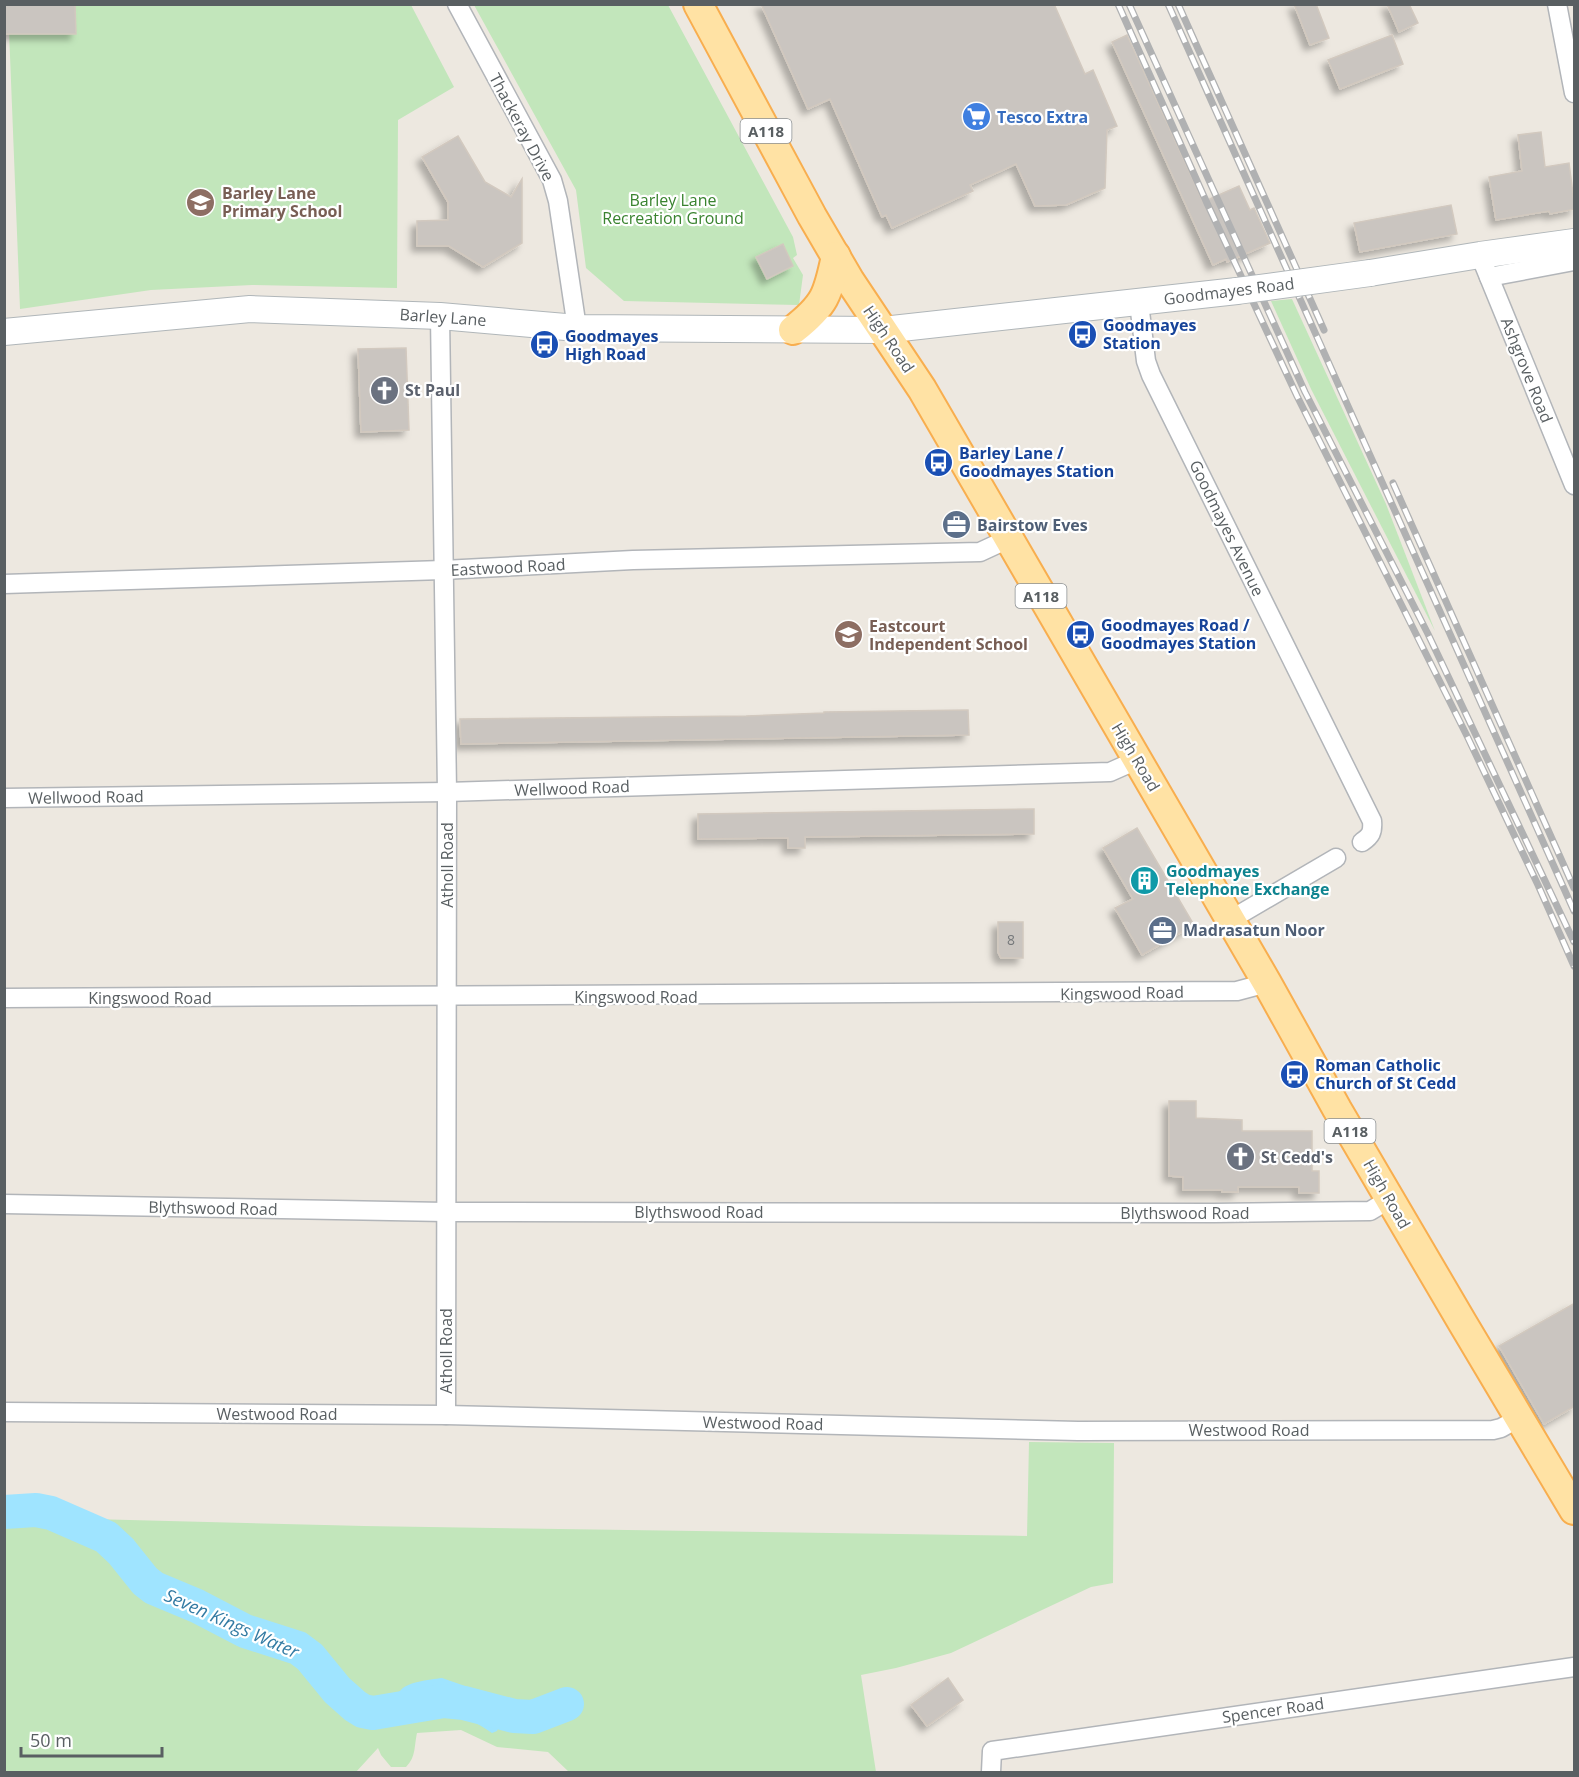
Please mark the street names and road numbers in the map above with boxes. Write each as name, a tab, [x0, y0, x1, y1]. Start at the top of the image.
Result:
street label: Thackeray Drive	[484, 69, 560, 185]
road number: A118	[740, 119, 792, 143]
street label: Goodmayes Road	[1162, 272, 1296, 310]
street label: High Road	[858, 301, 920, 377]
street label: Barley Lane	[399, 303, 487, 331]
street label: Ashgrove Road	[1496, 314, 1558, 426]
street label: Goodmayes Avenue	[1184, 456, 1270, 600]
street label: Eastwood Road	[450, 553, 566, 581]
road number: A118	[1016, 584, 1066, 608]
street label: High Road	[1107, 718, 1165, 796]
street label: Wellwood Road	[514, 775, 630, 801]
street label: Wellwood Road	[28, 785, 144, 809]
street label: Atholl Road	[436, 822, 458, 908]
street label: Kingswood Road	[1060, 981, 1184, 1005]
street label: Kingswood Road	[574, 986, 698, 1008]
street label: Kingswood Road	[88, 987, 212, 1009]
road number: A118	[1324, 1119, 1376, 1143]
street label: High Road	[1358, 1155, 1416, 1233]
street label: Blythswood Road	[148, 1196, 278, 1220]
street label: Blythswood Road	[634, 1201, 764, 1223]
street label: Blythswood Road	[1120, 1202, 1250, 1224]
street label: Atholl Road	[435, 1308, 457, 1394]
street label: Westwood Road	[217, 1403, 337, 1425]
street label: Westwood Road	[702, 1411, 824, 1435]
street label: Westwood Road	[1189, 1419, 1309, 1441]
street label: Spencer Road	[1221, 1692, 1325, 1728]

